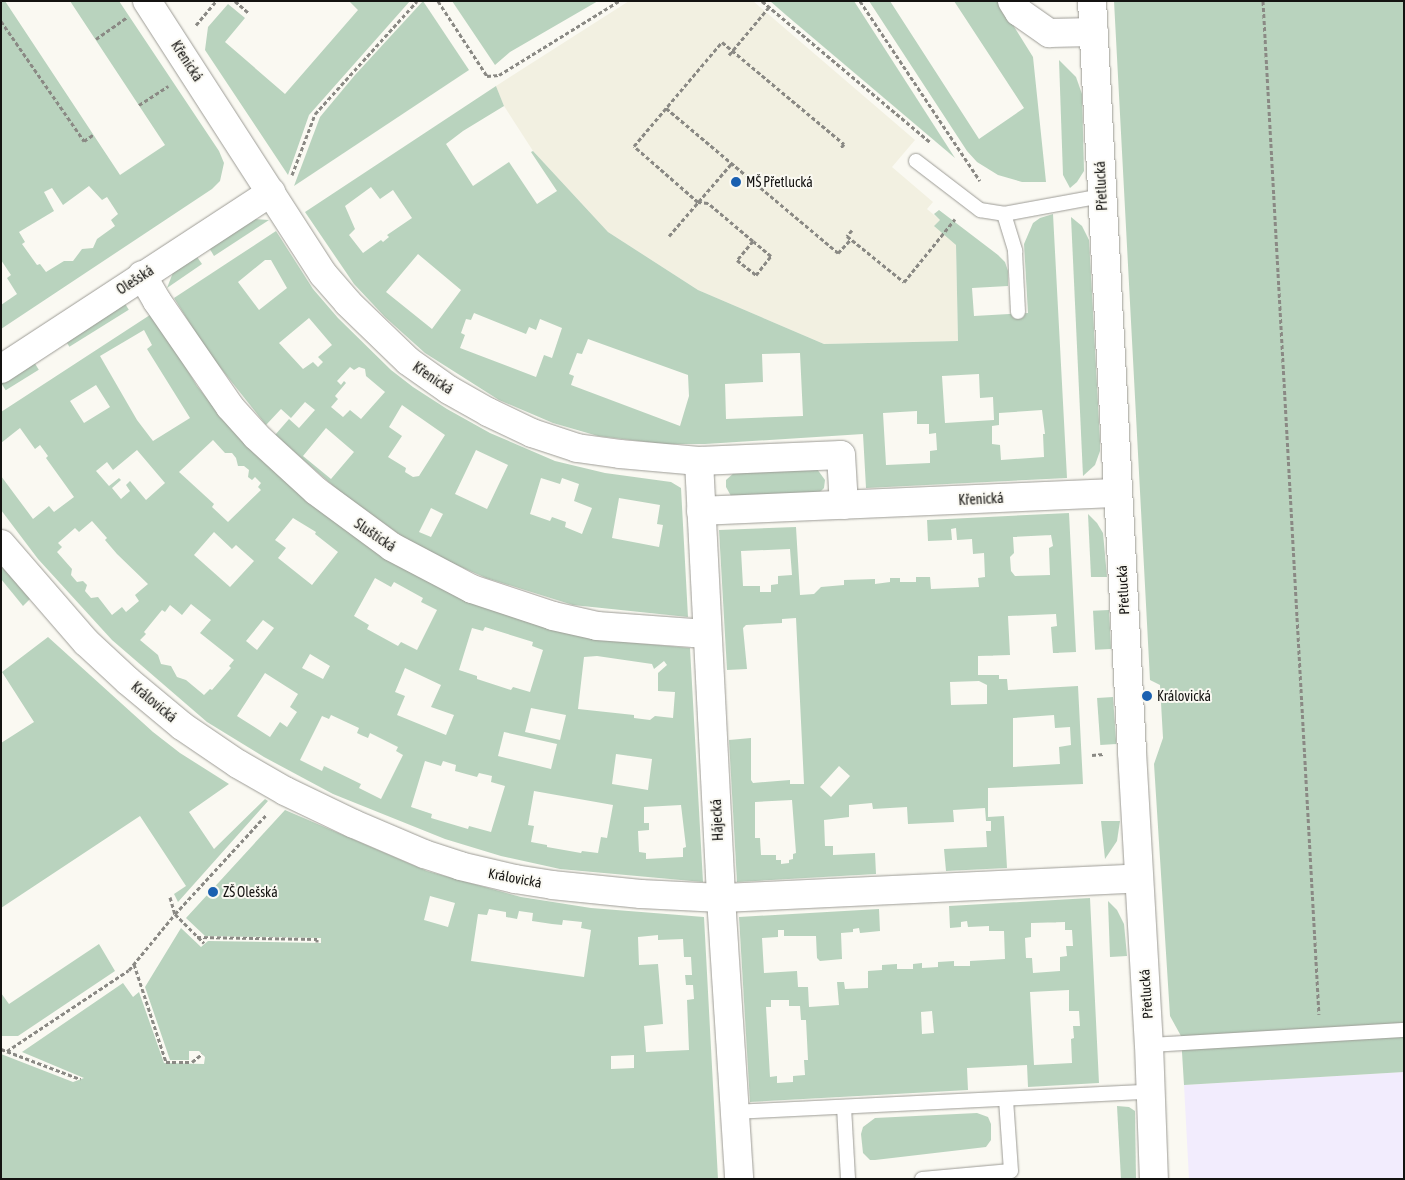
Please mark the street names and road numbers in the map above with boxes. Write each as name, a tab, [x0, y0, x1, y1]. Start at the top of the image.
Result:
street label: Křenická	[168, 37, 206, 85]
street label: Přetlucká	[1091, 161, 1111, 211]
street label: Olešská	[113, 262, 157, 298]
street label: Křenická	[410, 358, 456, 398]
street label: Křenická	[958, 489, 1004, 509]
street label: Sluštická	[351, 515, 399, 555]
street label: Přetlucká	[1113, 565, 1133, 615]
street label: Královická	[128, 678, 180, 726]
street label: Hájecká	[708, 799, 726, 841]
street label: Královická	[487, 865, 543, 891]
street label: Přetlucká	[1136, 969, 1156, 1019]

